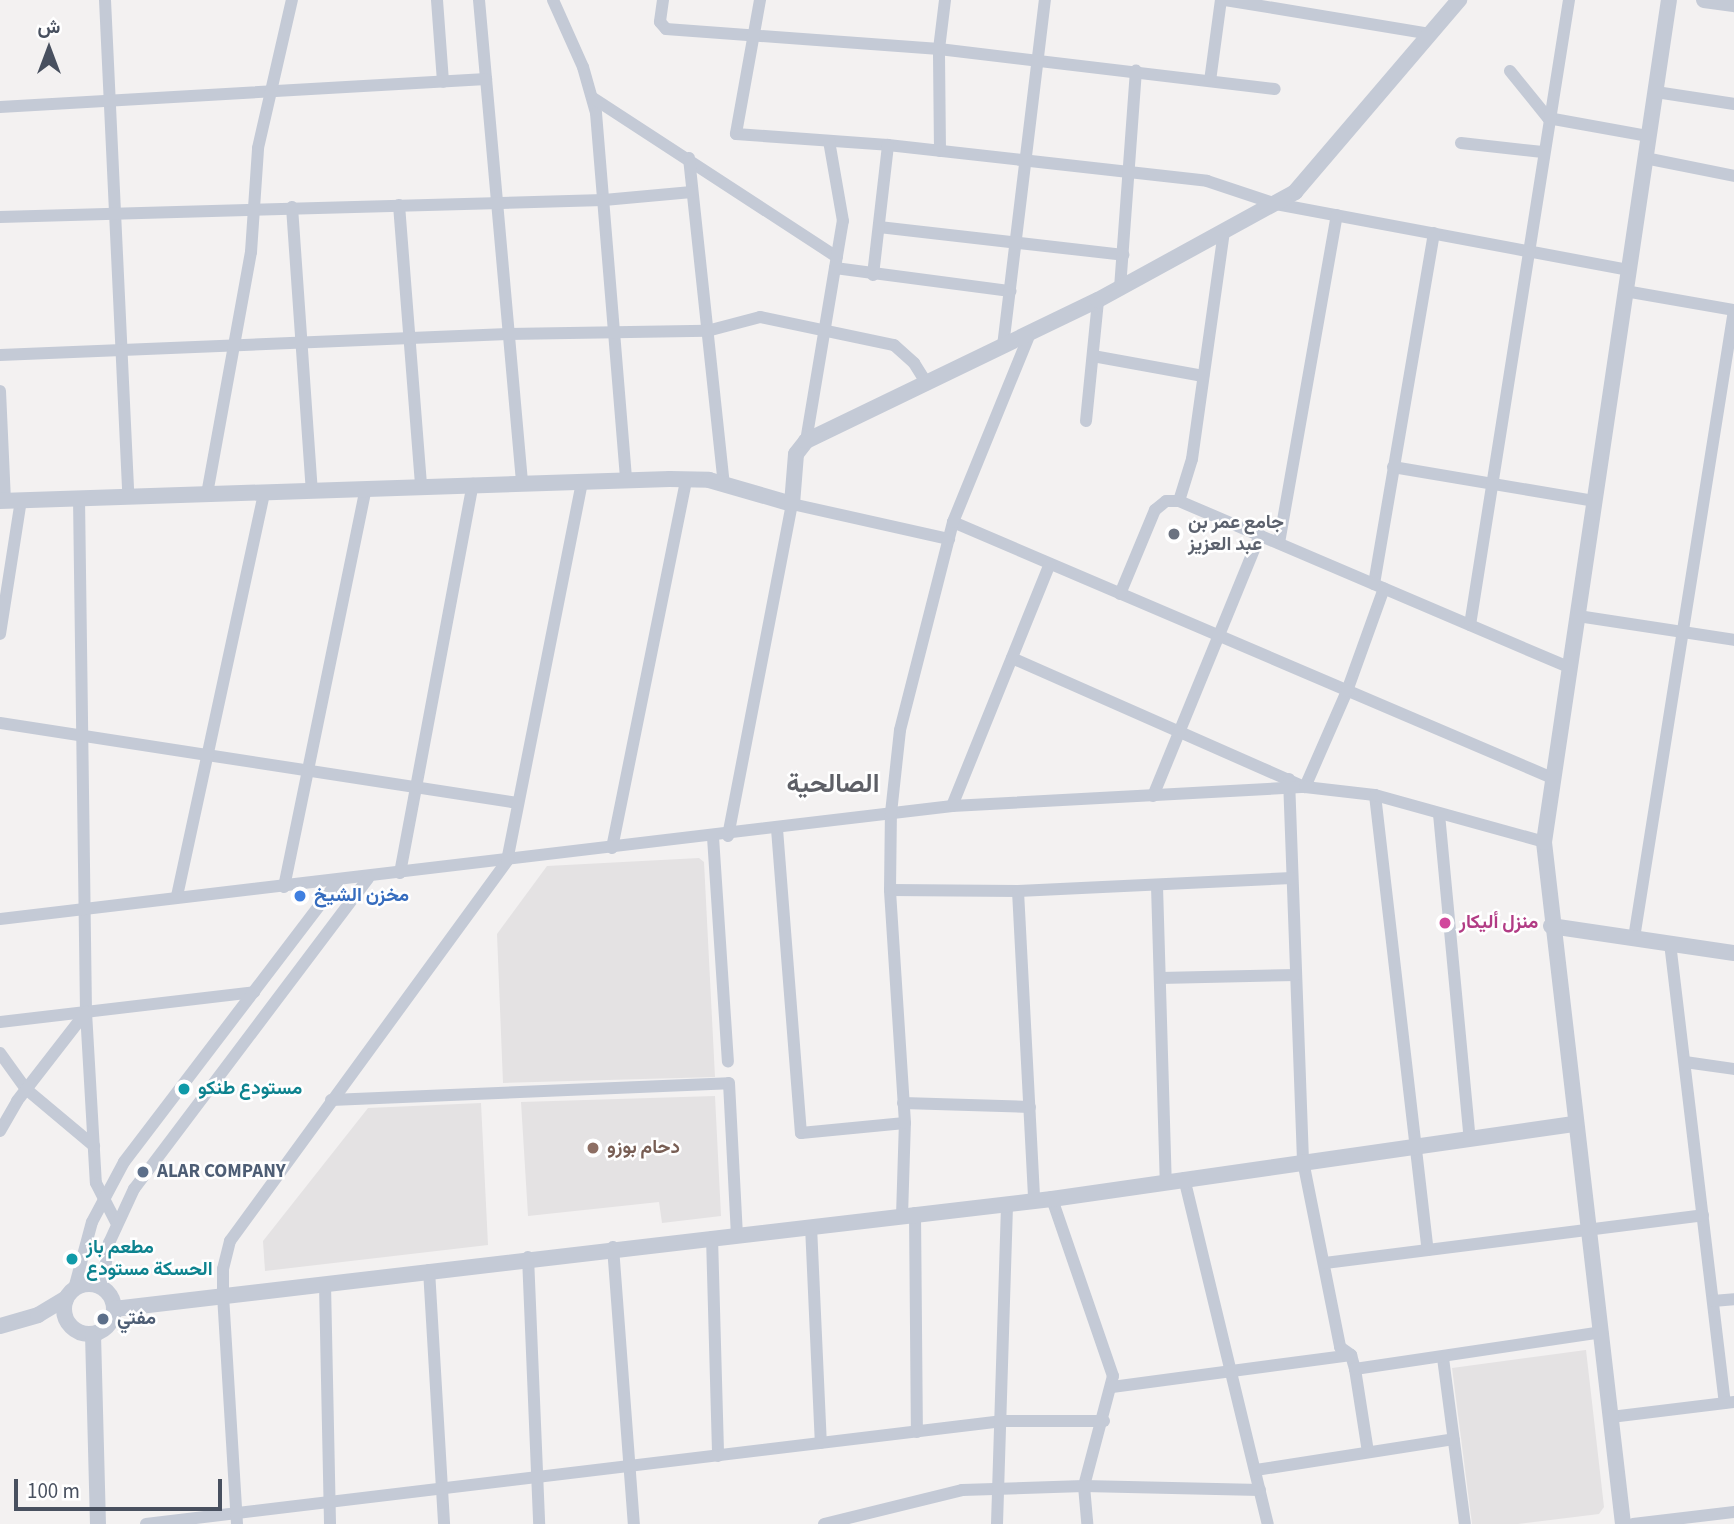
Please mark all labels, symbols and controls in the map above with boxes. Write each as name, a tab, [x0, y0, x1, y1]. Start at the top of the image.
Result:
north arrow	[14, 14, 84, 84]
text: ش	[38, 14, 60, 41]
place label: جامع عمر بن عبد العزيز	[1188, 512, 1284, 556]
marker: جامع عمر بن عبد العزيز	[1166, 526, 1182, 542]
district label: الصالحية	[787, 768, 879, 800]
place label: مخزن الشيخ	[314, 885, 409, 907]
marker: مخزن الشيخ	[292, 888, 308, 904]
place label: منزل أليكار	[1459, 912, 1538, 934]
marker: منزل أليكار	[1437, 915, 1453, 931]
place label: مستودع طنكو	[198, 1078, 302, 1100]
marker: مستودع طنكو	[176, 1081, 192, 1097]
place label: دحام بوزو	[607, 1137, 680, 1159]
marker: دحام بوزو	[585, 1140, 601, 1156]
place label: ALAR COMPANY	[157, 1161, 286, 1183]
marker: ALAR COMPANY	[135, 1164, 151, 1180]
place label: مطعم باز الحسكة مستودع	[86, 1237, 213, 1281]
marker: مطعم باز الحسكة مستودع	[64, 1251, 80, 1267]
place label: مفتي	[117, 1308, 156, 1330]
marker: مفتي	[95, 1311, 111, 1327]
scale bar	[18, 1464, 226, 1508]
text: 100 m	[27, 1476, 80, 1506]

